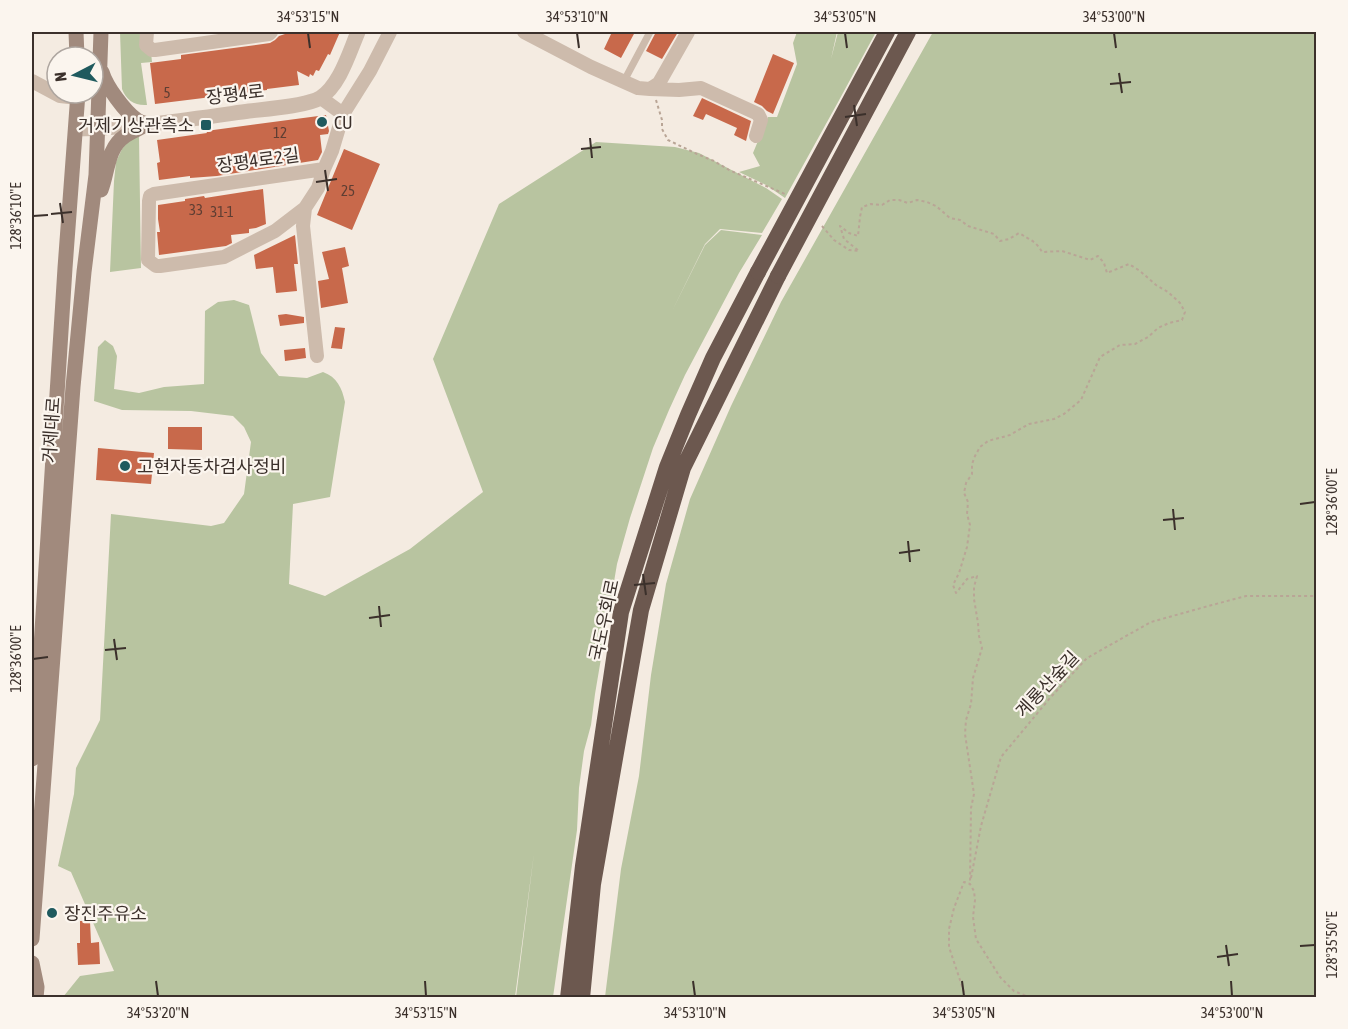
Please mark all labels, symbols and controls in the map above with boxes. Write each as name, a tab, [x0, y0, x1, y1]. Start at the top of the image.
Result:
text: 34°53'15"N	[277, 8, 339, 25]
text: 34°53'10"N	[546, 8, 608, 25]
text: 34°53'05"N	[814, 8, 876, 25]
text: 34°53'00"N	[1083, 8, 1145, 25]
north arrow	[45, 45, 105, 105]
text: N	[51, 71, 70, 83]
street label: 장평4로	[205, 80, 265, 108]
house number: 5	[163, 84, 171, 101]
place label: CU	[334, 112, 353, 133]
place label: 거제기상관측소	[78, 115, 194, 136]
marker: CU	[315, 115, 329, 129]
marker: 거제기상관측소	[199, 118, 213, 132]
house number: 12	[273, 124, 287, 141]
street label: 장평4로2길	[215, 144, 301, 176]
text: 128°36'10"E	[7, 182, 24, 250]
house number: 25	[341, 182, 355, 199]
house number: 33	[189, 201, 203, 218]
house number: 31-1	[210, 203, 234, 220]
street label: 거제대로	[38, 396, 64, 464]
place label: 고현자동차검사정비	[137, 456, 286, 477]
marker: 고현자동차검사정비	[118, 459, 132, 473]
text: 128°36'00"E	[1323, 468, 1340, 536]
street label: 국도우회로	[585, 577, 623, 663]
text: 128°36'00"E	[7, 625, 24, 693]
street label: 계룡산숲길	[1011, 647, 1083, 721]
place label: 장진주유소	[64, 903, 147, 924]
marker: 장진주유소	[45, 906, 59, 920]
text: 128°35'50"E	[1323, 911, 1340, 979]
text: 34°53'20"N	[127, 1004, 189, 1021]
text: 34°53'15"N	[395, 1004, 457, 1021]
text: 34°53'10"N	[664, 1004, 726, 1021]
text: 34°53'05"N	[933, 1004, 995, 1021]
text: 34°53'00"N	[1201, 1004, 1263, 1021]

